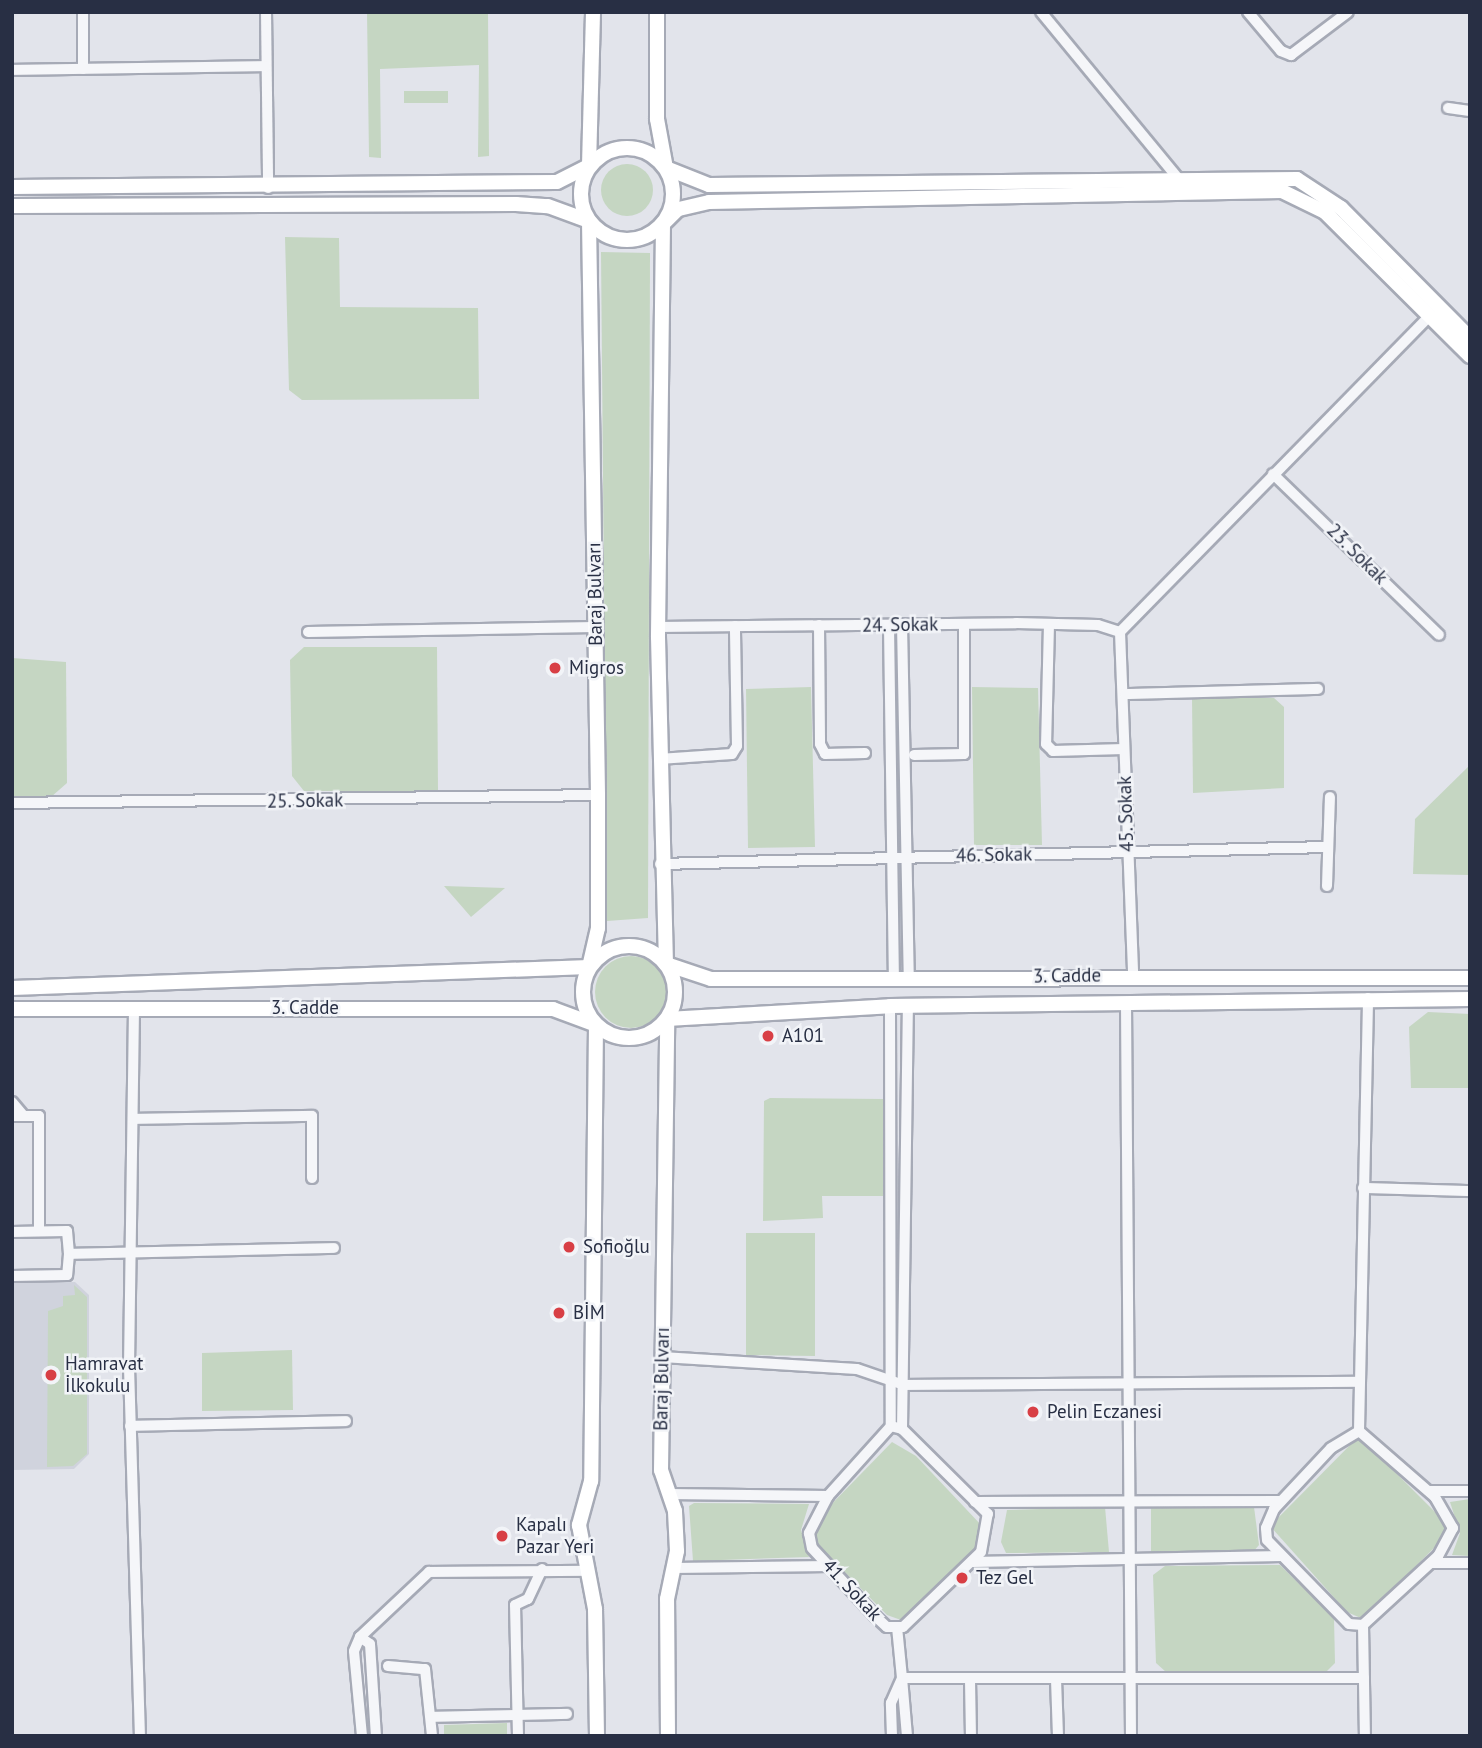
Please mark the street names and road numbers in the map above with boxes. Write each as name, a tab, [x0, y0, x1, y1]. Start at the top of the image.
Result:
street label: 23. Sokak	[1321, 518, 1393, 590]
street label: Baraj Bulvarı	[583, 542, 607, 646]
street label: 24. Sokak	[861, 613, 939, 637]
street label: 45. Sokak	[1113, 775, 1139, 853]
street label: 25. Sokak	[266, 789, 344, 813]
street label: 46. Sokak	[955, 843, 1033, 867]
street label: 3. Cadde	[1032, 964, 1102, 988]
street label: 3. Cadde	[270, 997, 340, 1019]
street label: Baraj Bulvarı	[650, 1327, 674, 1431]
street label: 41. Sokak	[817, 1554, 887, 1626]

